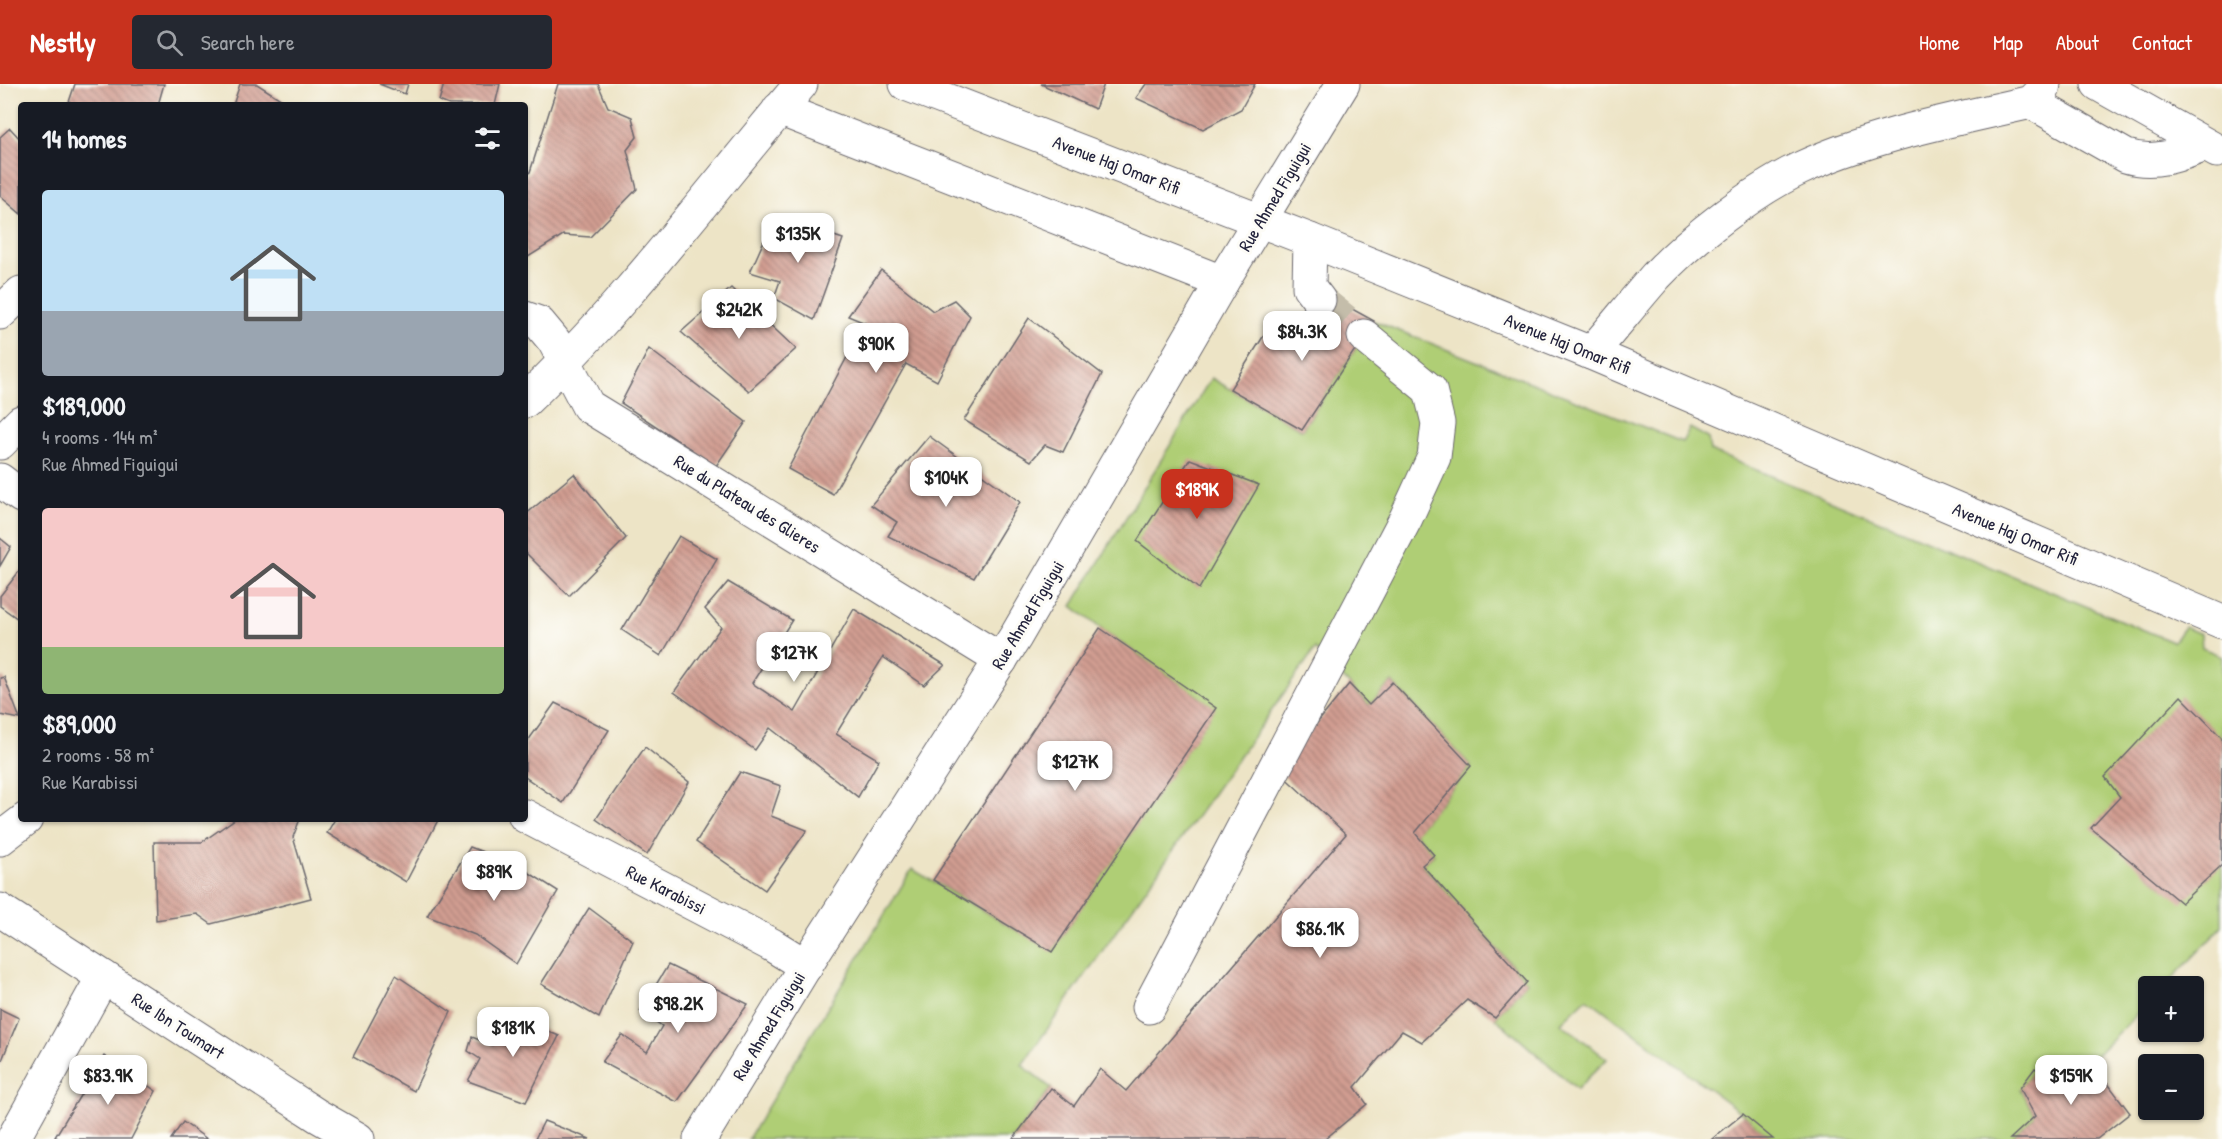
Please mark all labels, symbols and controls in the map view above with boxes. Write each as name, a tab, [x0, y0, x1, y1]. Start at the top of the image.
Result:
search box	[132, 15, 552, 69]
text: Nestly	[30, 23, 96, 61]
icon: search	[153, 26, 186, 59]
text: Search here	[201, 27, 295, 57]
text: Home	[1919, 28, 1960, 57]
text: Map	[1993, 28, 2023, 57]
text: About	[2056, 28, 2099, 57]
text: Contact	[2132, 28, 2192, 57]
text: 14 homes	[42, 121, 127, 156]
icon: filters	[471, 122, 504, 155]
street label: Avenue Haj Omar Rifi	[1049, 129, 1184, 200]
street label: Rue Ahmed Figuigui	[1232, 138, 1317, 256]
pin: $135K	[756, 213, 840, 264]
text: $135K	[775, 219, 821, 246]
icon: home	[219, 229, 327, 337]
pin: $242K	[697, 289, 781, 340]
text: $242K	[716, 295, 762, 322]
street label: Avenue Haj Omar Rifi	[1501, 307, 1634, 380]
pin: $84.3K	[1253, 311, 1351, 362]
text: $84.3K	[1277, 317, 1327, 344]
pin: $90K	[840, 323, 912, 374]
text: $90K	[858, 329, 894, 356]
text: $189,000	[42, 388, 126, 423]
text: 4 rooms · 144 m²	[42, 423, 157, 450]
street label: Rue du Plateau des Glieres	[669, 448, 825, 559]
text: Rue Ahmed Figuigui	[42, 450, 179, 477]
pin: $104K	[904, 457, 988, 508]
text: $104K	[924, 463, 968, 490]
pin: $189K	[1155, 469, 1239, 520]
text: $189K	[1175, 475, 1219, 502]
street label: Avenue Haj Omar Rifi	[1949, 496, 2082, 571]
icon: home	[219, 547, 327, 655]
street label: Rue Ahmed Figuigui	[985, 556, 1070, 674]
pin: $127K	[752, 632, 836, 683]
text: $127K	[770, 638, 818, 665]
text: $89,000	[42, 706, 116, 741]
text: 2 rooms · 58 m²	[42, 741, 154, 768]
pin: $127K	[1033, 741, 1117, 792]
text: $127K	[1051, 747, 1099, 774]
text: Rue Karabissi	[42, 768, 138, 795]
pin: $89K	[458, 851, 530, 902]
text: $89K	[476, 857, 512, 884]
street label: Rue Karabissi	[622, 859, 710, 920]
pin: $86.1K	[1271, 908, 1369, 959]
text: $86.1K	[1296, 914, 1344, 941]
street label: Rue Ahmed Figuigui	[726, 967, 811, 1085]
map controls	[2138, 976, 2204, 1120]
button: +	[2138, 976, 2204, 1042]
pin: $98.2K	[629, 983, 727, 1034]
street label: Rue Ibn Toumart	[127, 986, 230, 1065]
text: $98.2K	[653, 989, 703, 1016]
pin: $181K	[471, 1007, 555, 1058]
text: $181K	[491, 1013, 535, 1040]
button: −	[2138, 1054, 2204, 1120]
pin: $83.9K	[59, 1055, 157, 1106]
pin: $159K	[2029, 1055, 2113, 1106]
text: $83.9K	[83, 1061, 133, 1088]
text: $159K	[2049, 1061, 2093, 1088]

